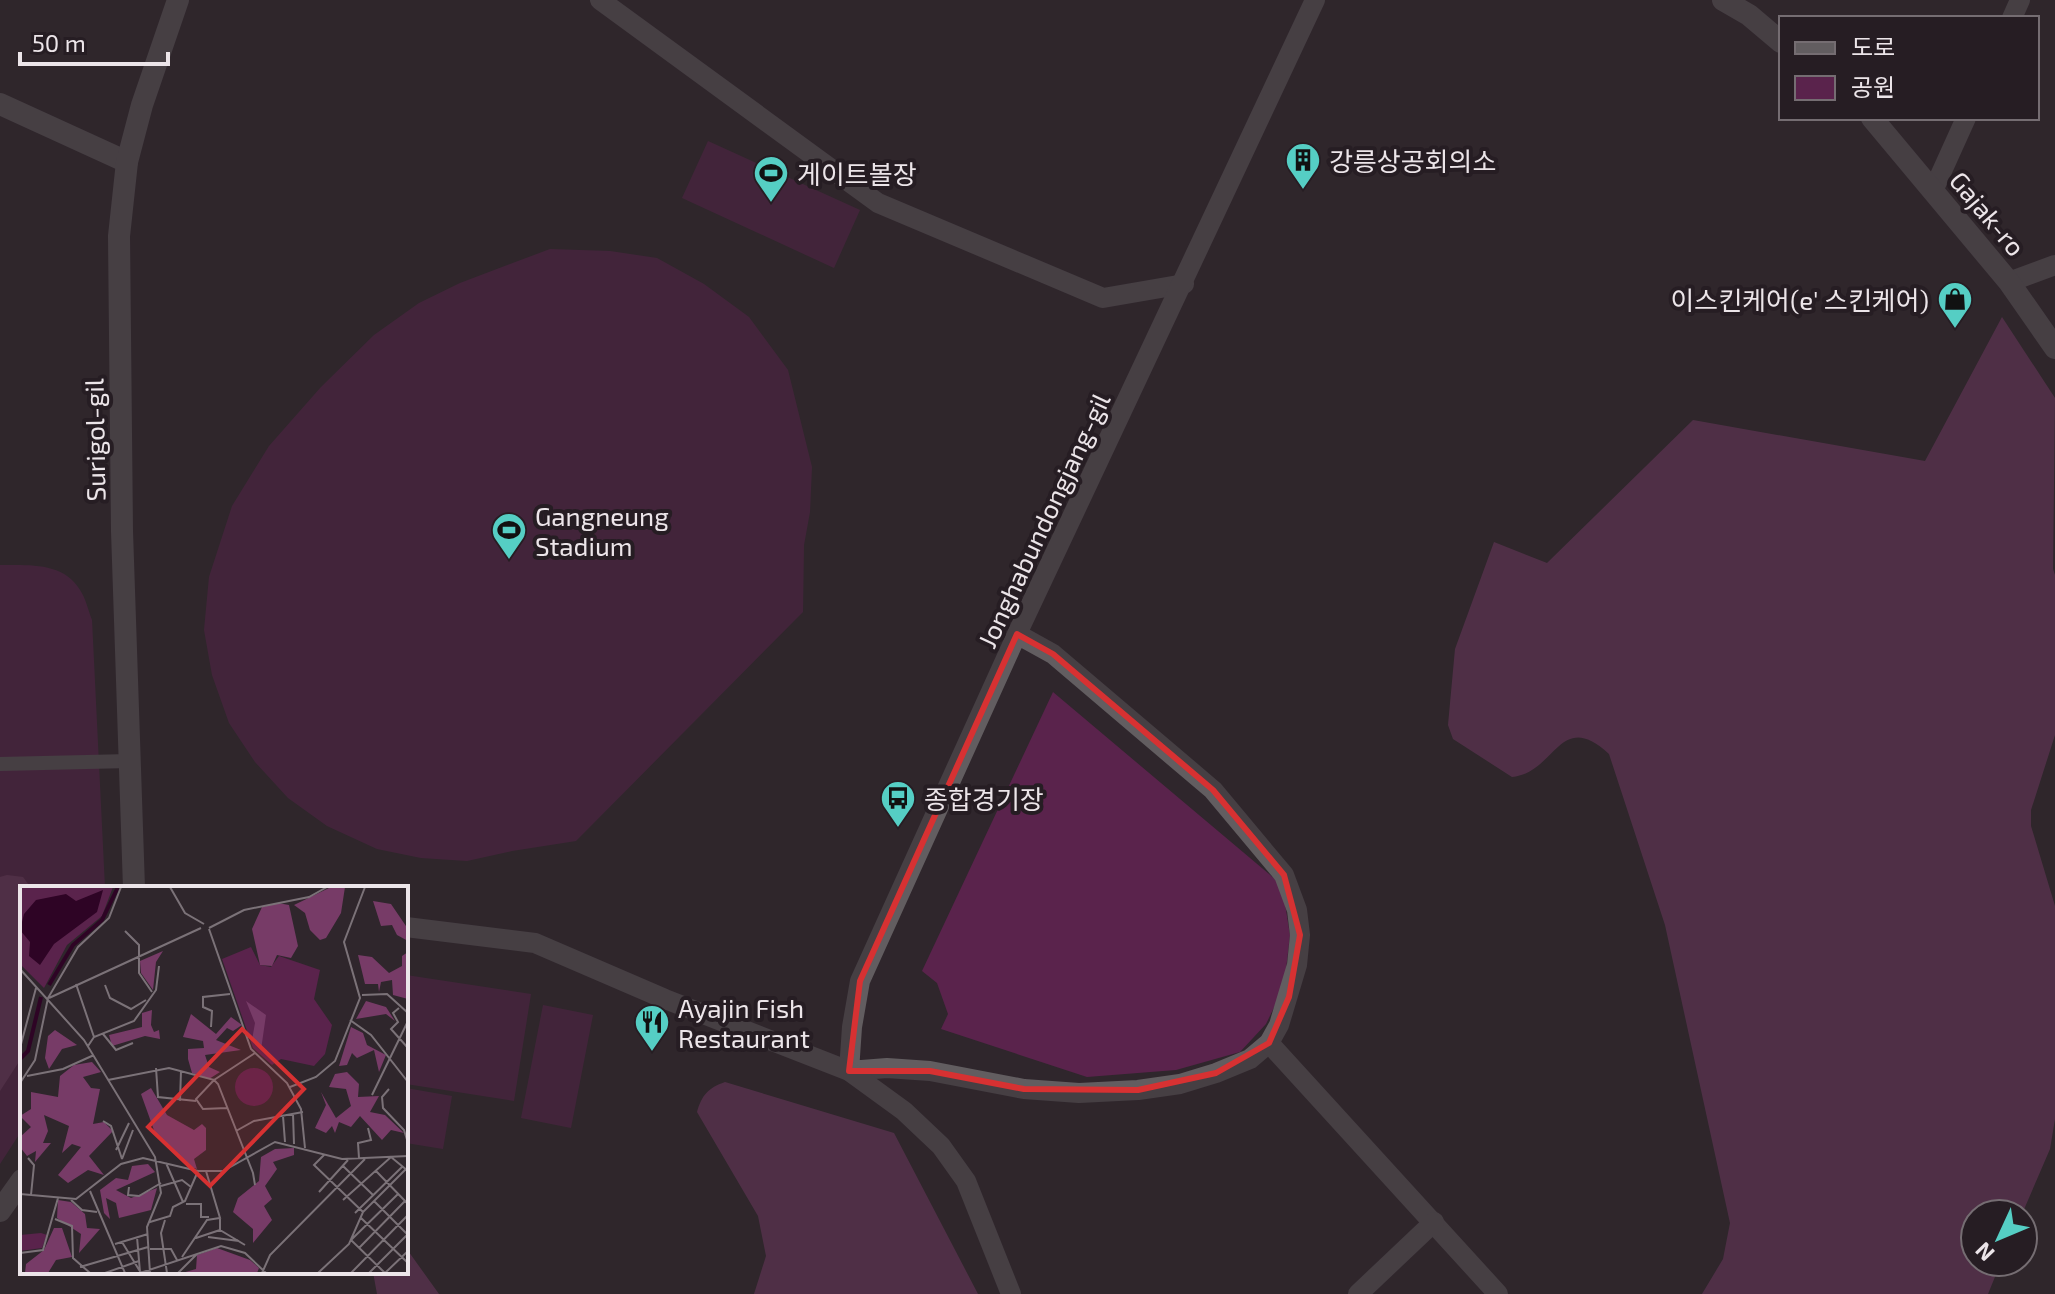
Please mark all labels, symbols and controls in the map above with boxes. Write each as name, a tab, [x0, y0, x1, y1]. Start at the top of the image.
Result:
scale bar	[20, 16, 168, 66]
legend	[1779, 16, 2039, 120]
text: 50 m	[32, 28, 86, 57]
text: 도로	[1851, 32, 1895, 61]
text: 공원	[1851, 72, 1895, 101]
building icon: 강릉상공회의소	[1284, 141, 1322, 191]
place label: 강릉상공회의소	[1329, 145, 1496, 176]
sports icon: 게이트볼장	[752, 154, 790, 204]
place label: 게이트볼장	[797, 158, 917, 189]
street label: Gajak-ro	[1944, 165, 2032, 261]
shop icon: 이스킨케어(e' 스킨케어)	[1936, 280, 1974, 330]
place label: 이스킨케어(e' 스킨케어)	[1670, 284, 1929, 315]
street label: Surigol-gil	[77, 378, 111, 502]
street label: Jonghabundongjang-gil	[970, 388, 1116, 652]
place label: Gangneung Stadium	[535, 500, 669, 561]
sports icon: Gangneung Stadium	[490, 511, 528, 561]
bus stop icon: 종합경기장	[879, 779, 917, 829]
place label: 종합경기장	[924, 783, 1044, 814]
inset map	[20, 886, 408, 1274]
place label: Ayajin Fish Restaurant	[678, 992, 810, 1053]
restaurant icon: Ayajin Fish Restaurant	[633, 1003, 671, 1053]
north arrow	[1959, 1198, 2039, 1278]
text: N	[1969, 1238, 1999, 1267]

